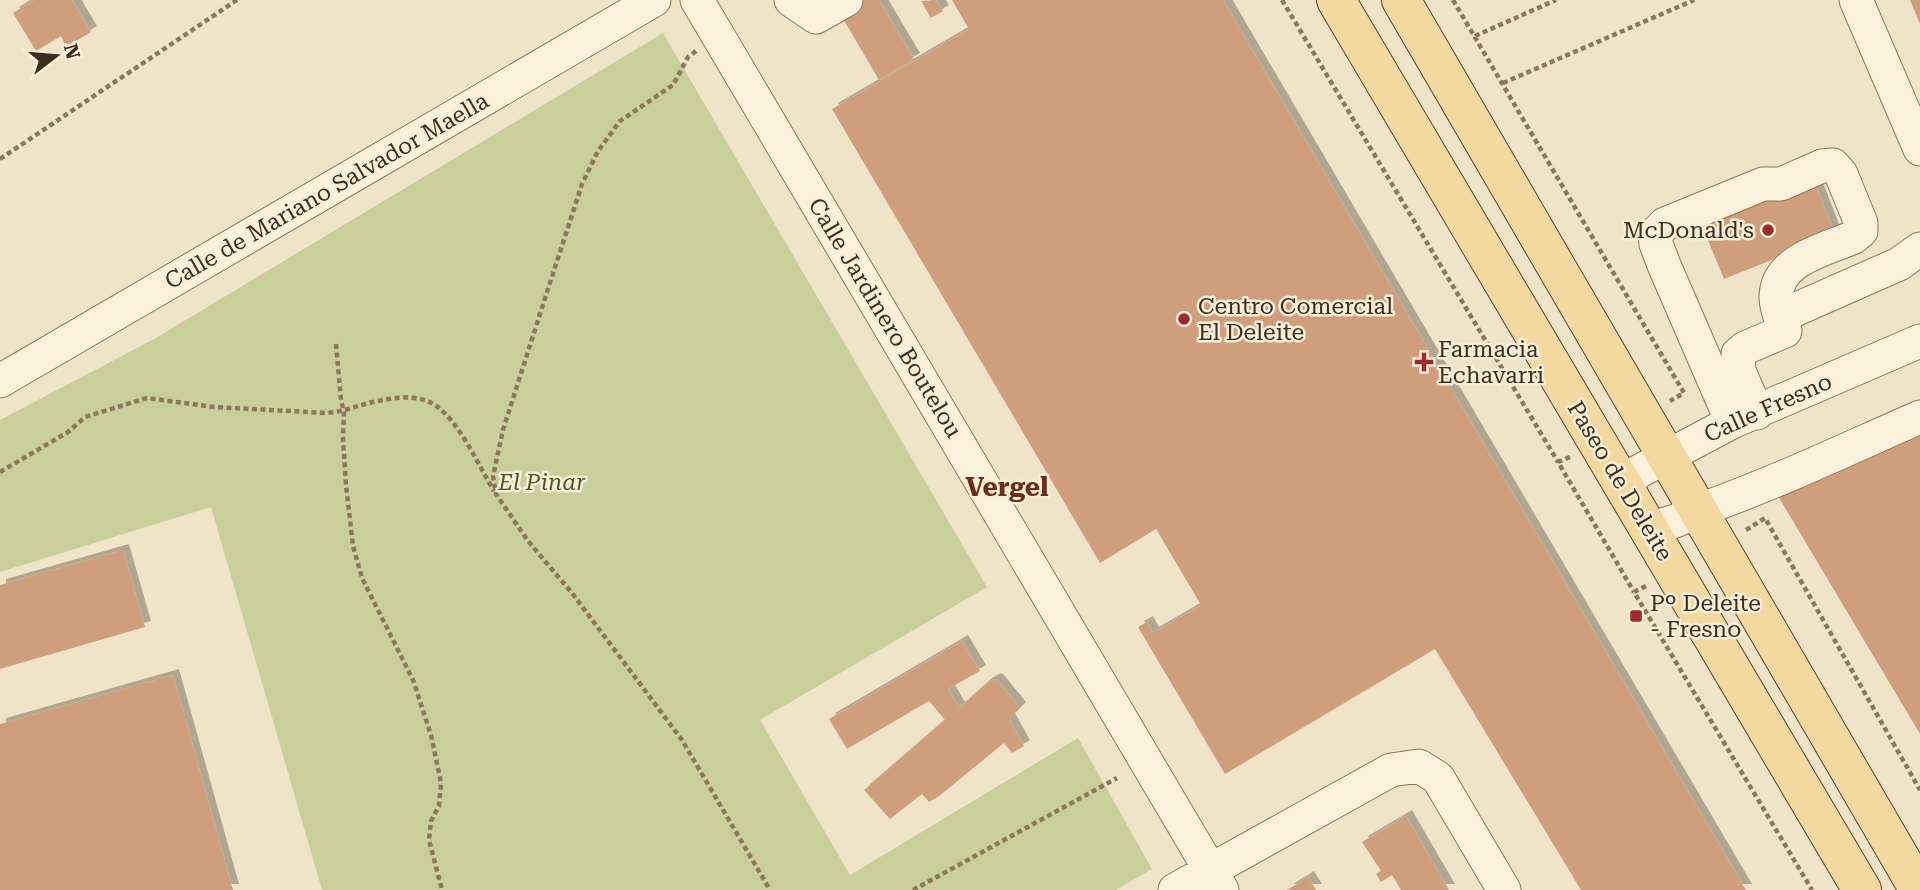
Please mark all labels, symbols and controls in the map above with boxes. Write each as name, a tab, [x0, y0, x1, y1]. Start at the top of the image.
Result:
north arrow	[21, 21, 91, 91]
text: N	[59, 41, 85, 62]
street label: Calle de Mariano Salvador Maella	[160, 87, 494, 295]
street label: Calle Jardinero Boutelou	[803, 193, 967, 443]
place label: McDonald's	[1623, 217, 1754, 244]
marker: McDonald's	[1760, 222, 1776, 238]
place label: Centro Comercial El Deleite	[1198, 293, 1393, 346]
marker: Centro Comercial El Deleite	[1176, 311, 1192, 327]
place label: Farmacia Echavarri	[1438, 336, 1544, 389]
marker: Farmacia Echavarri	[1416, 354, 1432, 370]
street label: Calle Fresno	[1700, 368, 1836, 448]
street label: Paseo de Deleite	[1562, 396, 1678, 566]
park label: El Pinar	[497, 469, 586, 496]
district label: Vergel	[965, 472, 1049, 502]
place label: Pº Deleite - Fresno	[1650, 590, 1761, 643]
marker: Pº Deleite - Fresno	[1628, 608, 1644, 624]

